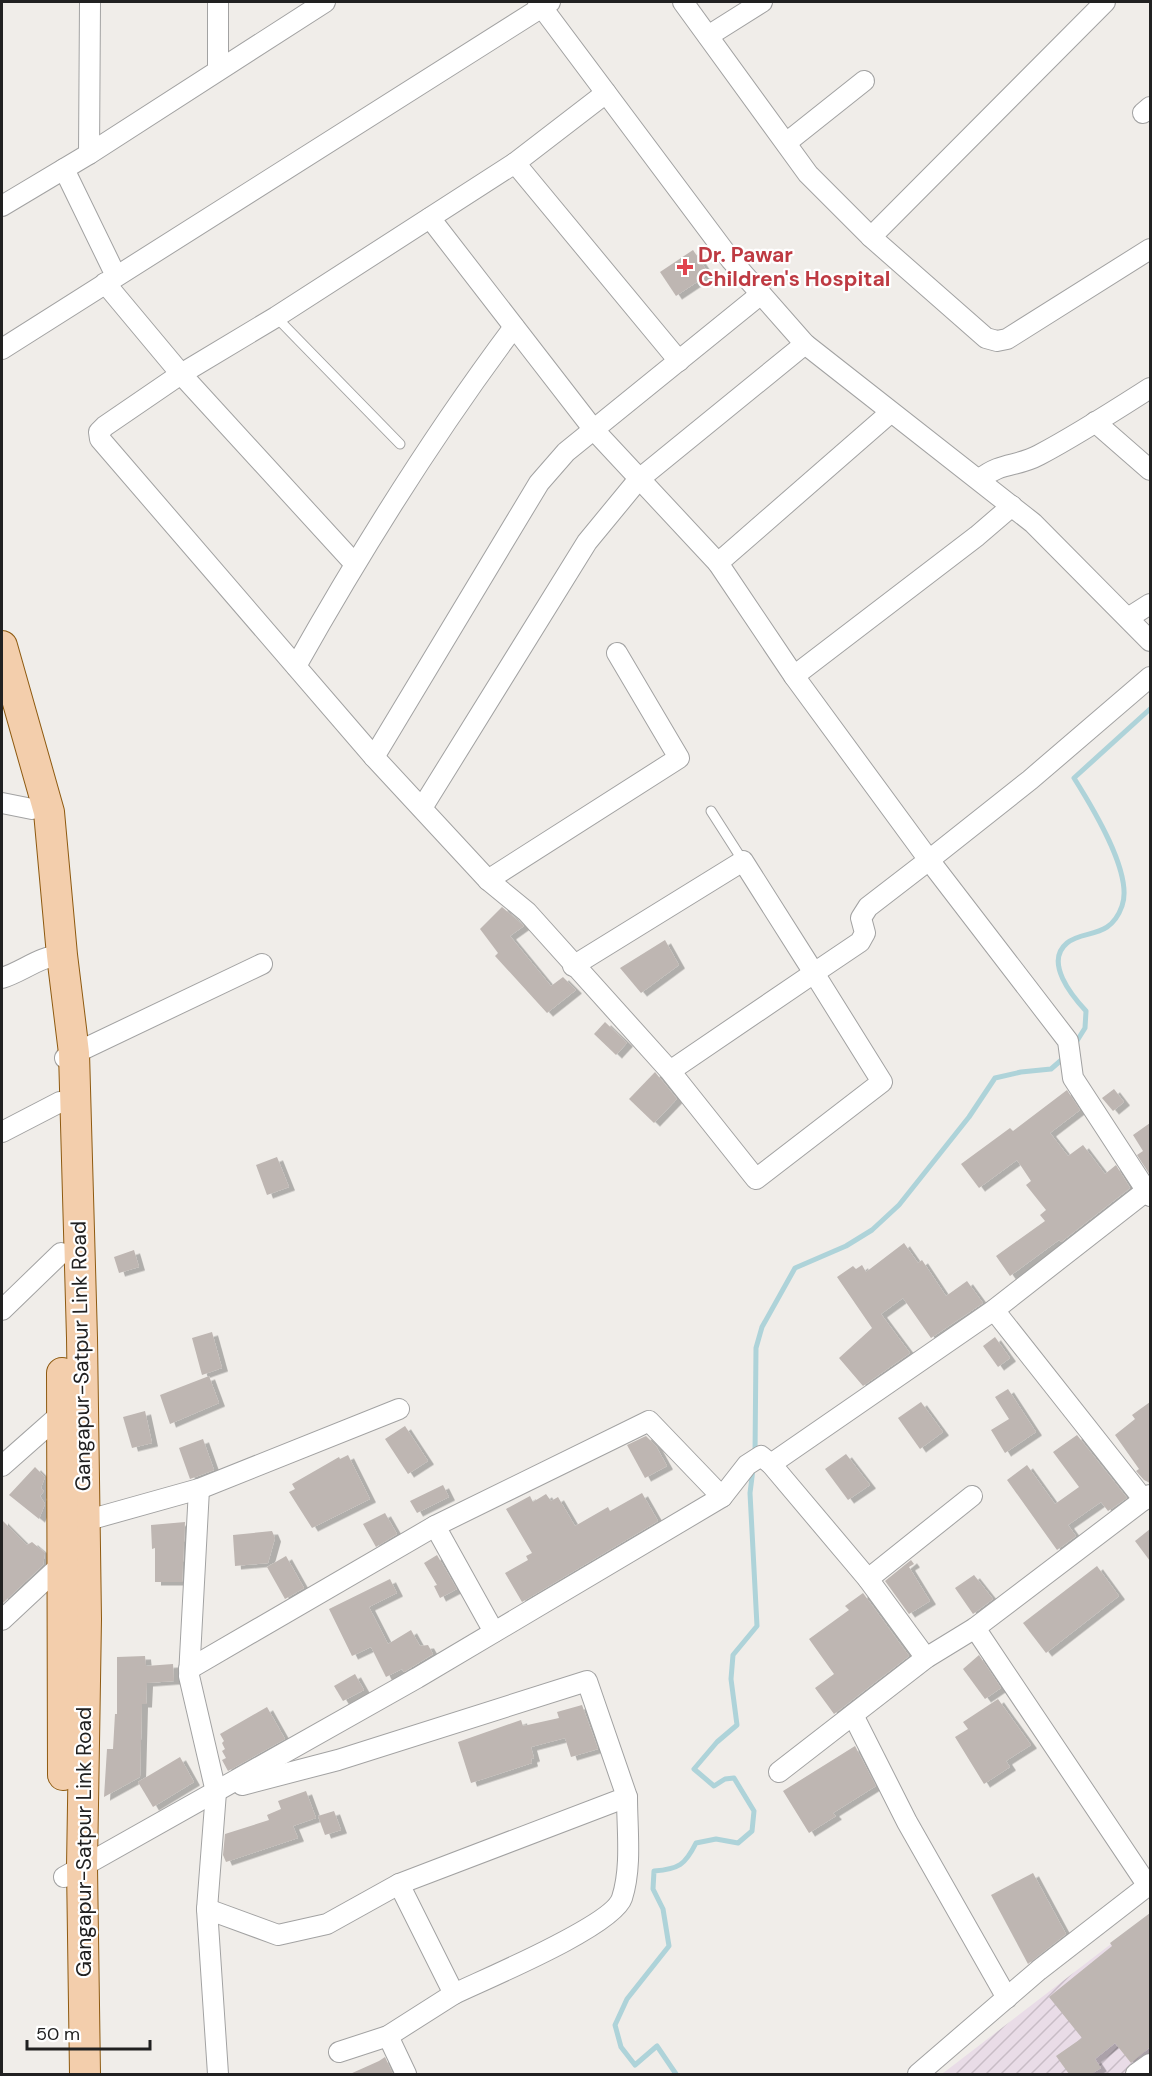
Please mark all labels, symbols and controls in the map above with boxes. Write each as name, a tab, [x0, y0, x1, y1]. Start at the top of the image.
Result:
place label: Dr. Pawar Children's Hospital	[698, 241, 890, 293]
marker: Dr. Pawar Children's Hospital	[676, 258, 694, 276]
street label: Gangapur-Satpur Link Road	[65, 1221, 97, 1491]
street label: Gangapur-Satpur Link Road	[70, 1707, 98, 1977]
scale bar	[27, 2013, 150, 2051]
text: 50 m	[36, 2022, 80, 2046]

